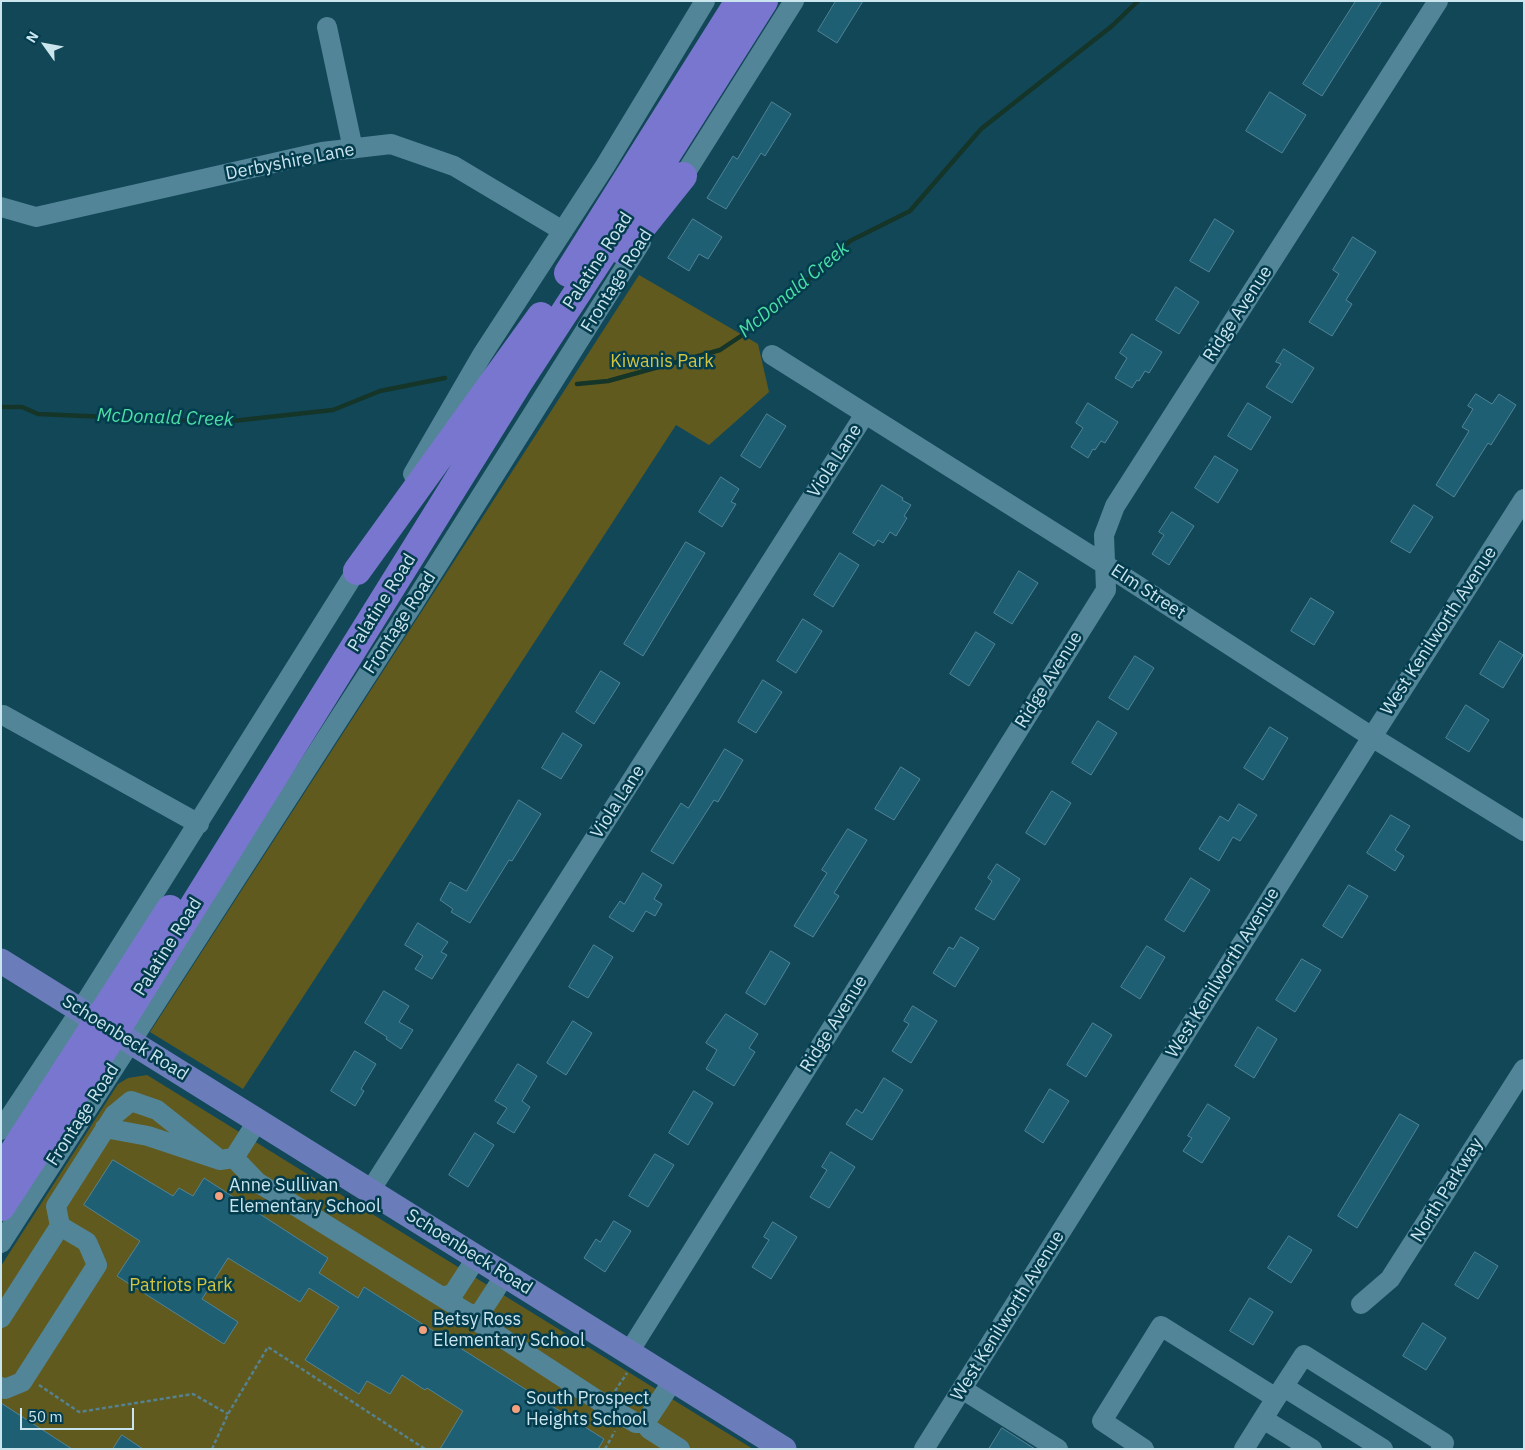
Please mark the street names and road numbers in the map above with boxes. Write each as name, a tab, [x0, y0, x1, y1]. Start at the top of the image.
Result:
street label: Derbyshire Lane	[224, 139, 356, 185]
street label: Palatine Road	[559, 208, 637, 314]
street label: Frontage Road	[577, 226, 657, 336]
street label: Ridge Avenue	[1199, 262, 1277, 366]
street label: Viola Lane	[803, 420, 867, 502]
street label: West Kenilworth Avenue	[1376, 543, 1502, 719]
street label: Palatine Road	[343, 550, 421, 656]
street label: Elm Street	[1107, 560, 1189, 624]
street label: Frontage Road	[359, 568, 441, 678]
street label: Ridge Avenue	[1011, 628, 1087, 732]
street label: Viola Lane	[586, 761, 650, 843]
street label: West Kenilworth Avenue	[1162, 884, 1284, 1062]
street label: Palatine Road	[129, 894, 207, 1000]
street label: Ridge Avenue	[796, 972, 872, 1076]
street label: Schoenbeck Road	[58, 991, 192, 1085]
street label: Frontage Road	[42, 1060, 124, 1170]
street label: North Parkway	[1406, 1134, 1488, 1246]
street label: Schoenbeck Road	[402, 1205, 536, 1299]
street label: West Kenilworth Avenue	[947, 1227, 1069, 1405]

